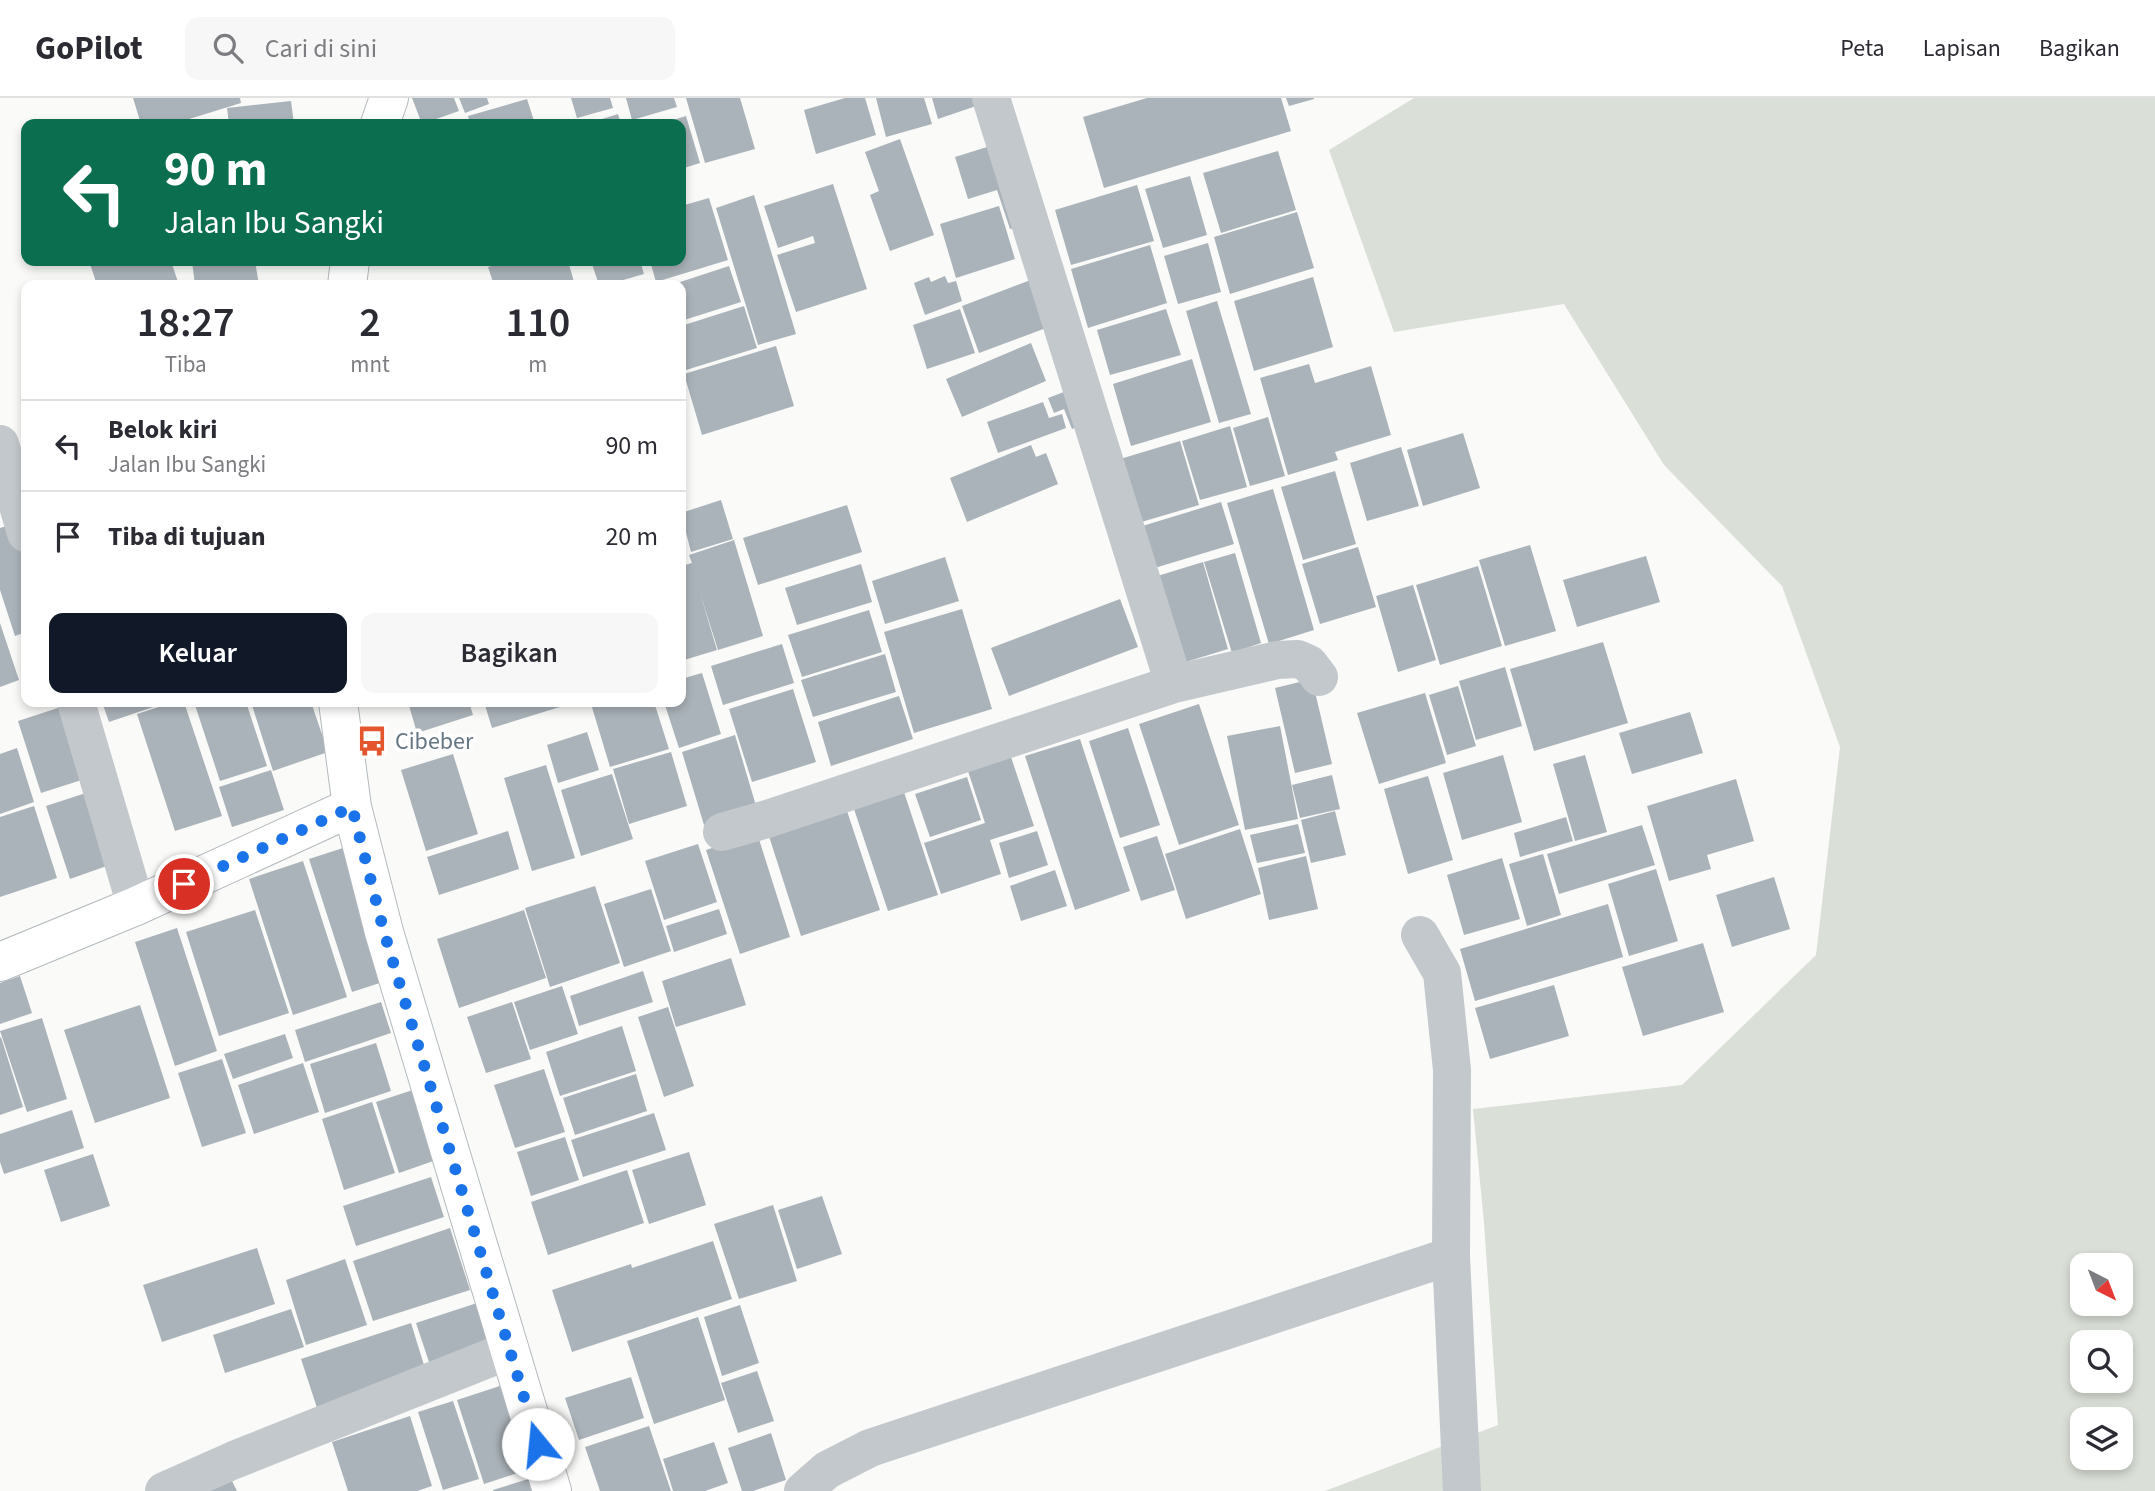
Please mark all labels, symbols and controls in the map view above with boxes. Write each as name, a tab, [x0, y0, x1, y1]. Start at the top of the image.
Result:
search box	[185, 17, 675, 80]
text: GoPilot	[35, 25, 143, 72]
icon: search	[209, 29, 247, 67]
text: Cari di sini	[265, 30, 377, 67]
text: Peta	[1840, 31, 1885, 66]
text: Lapisan	[1923, 31, 2001, 66]
text: Bagikan	[2039, 31, 2120, 66]
text: 90 m	[164, 135, 268, 205]
icon: left	[49, 147, 140, 238]
text: Jalan Ibu Sangki	[164, 200, 384, 246]
text: 18:27	[137, 293, 235, 353]
text: 2	[359, 293, 381, 353]
text: 110	[506, 293, 570, 353]
text: Tiba	[165, 348, 207, 381]
text: mnt	[350, 348, 390, 381]
text: m	[528, 348, 547, 381]
text: Belok kiri	[108, 411, 217, 448]
icon: left	[49, 427, 87, 465]
text: 90 m	[605, 427, 658, 464]
text: Jalan Ibu Sangki	[108, 448, 266, 481]
icon: arrive	[49, 518, 87, 556]
text: Tiba di tujuan	[108, 518, 266, 555]
text: 20 m	[605, 518, 658, 555]
button: Keluar	[49, 613, 347, 693]
button: Bagikan	[361, 613, 658, 693]
bus stop icon: Cibeber	[355, 724, 389, 758]
place label: Cibeber	[395, 724, 474, 759]
pin	[154, 854, 214, 914]
icon: arrive	[165, 865, 203, 903]
north arrow	[2070, 1253, 2133, 1316]
map controls	[2070, 1253, 2133, 1470]
button: search	[2070, 1330, 2133, 1393]
position arrow	[501, 1407, 575, 1481]
button: layers	[2070, 1407, 2133, 1470]

